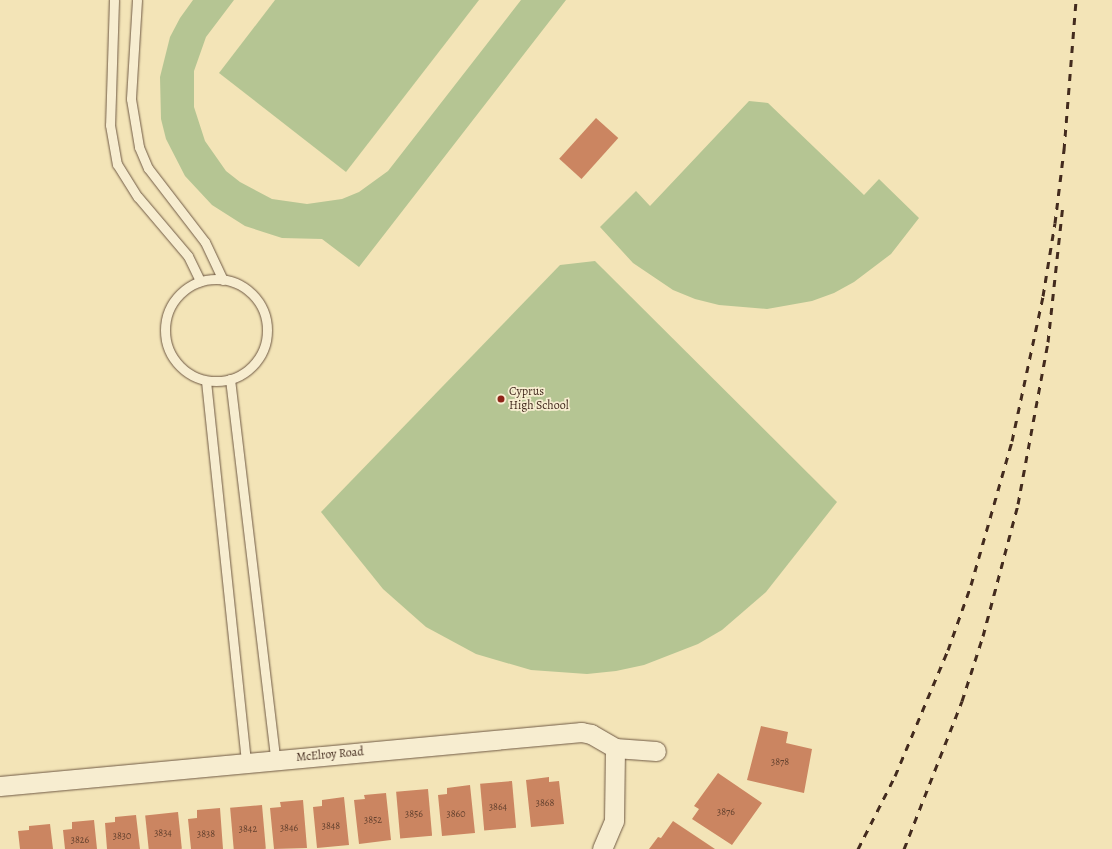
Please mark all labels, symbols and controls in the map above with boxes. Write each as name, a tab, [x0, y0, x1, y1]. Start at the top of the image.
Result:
place label: Cyprus High School	[509, 385, 569, 413]
marker: Cyprus High School	[496, 394, 506, 404]
street label: McElroy Road	[296, 745, 364, 765]
house number: 3878	[771, 756, 789, 768]
house number: 3868	[536, 797, 554, 809]
house number: 3864	[489, 801, 507, 813]
house number: 3876	[717, 806, 735, 818]
house number: 3856	[405, 808, 423, 820]
house number: 3860	[447, 808, 465, 820]
house number: 3852	[364, 814, 382, 826]
house number: 3848	[322, 820, 340, 832]
house number: 3846	[280, 822, 298, 834]
house number: 3842	[239, 823, 257, 835]
house number: 3834	[154, 827, 172, 839]
house number: 3838	[197, 828, 215, 840]
house number: 3830	[113, 830, 131, 842]
house number: 3826	[71, 834, 89, 846]

